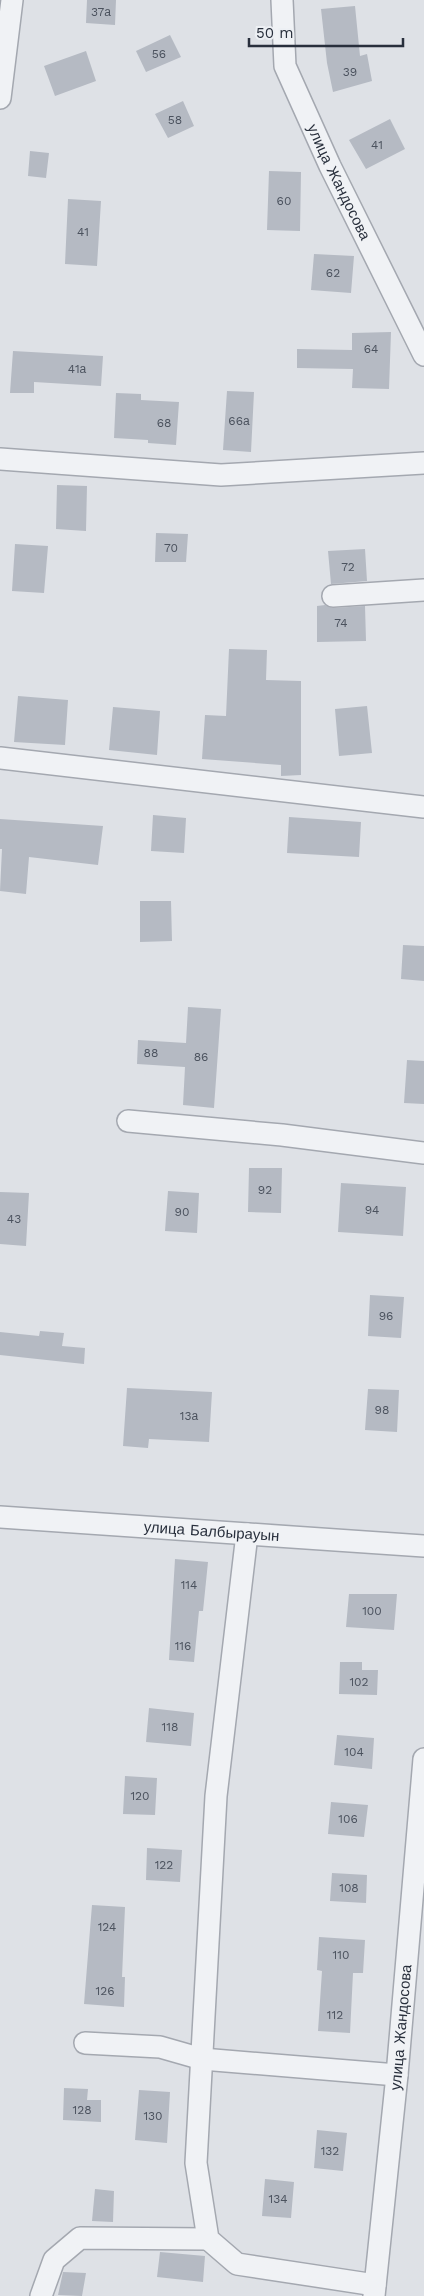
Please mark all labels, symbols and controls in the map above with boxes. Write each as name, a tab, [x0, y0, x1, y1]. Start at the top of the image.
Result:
house number: 37а	[91, 5, 111, 19]
scale bar	[249, 15, 403, 47]
text: 50 m	[256, 24, 293, 42]
house number: 56	[152, 47, 166, 61]
house number: 39	[343, 65, 357, 79]
house number: 58	[168, 113, 182, 127]
street label: улица Жандосова	[303, 121, 375, 244]
house number: 41	[371, 138, 383, 152]
house number: 60	[277, 194, 291, 208]
house number: 41	[77, 225, 89, 239]
house number: 62	[326, 266, 340, 280]
house number: 64	[364, 342, 378, 356]
house number: 41а	[68, 362, 87, 376]
house number: 66а	[228, 414, 250, 428]
house number: 68	[157, 416, 171, 430]
house number: 70	[164, 541, 178, 555]
house number: 72	[341, 560, 355, 574]
house number: 74	[334, 616, 348, 630]
house number: 88	[144, 1046, 158, 1060]
house number: 86	[194, 1050, 208, 1064]
house number: 92	[258, 1183, 272, 1197]
house number: 94	[365, 1203, 379, 1217]
house number: 90	[175, 1205, 189, 1219]
house number: 43	[7, 1212, 21, 1226]
house number: 96	[379, 1309, 393, 1323]
house number: 98	[375, 1403, 389, 1417]
house number: 13а	[180, 1409, 198, 1423]
street label: улица Балбырауын	[143, 1518, 280, 1545]
house number: 114	[181, 1578, 197, 1592]
house number: 100	[362, 1604, 382, 1618]
house number: 116	[175, 1639, 191, 1653]
house number: 102	[349, 1675, 369, 1689]
house number: 118	[162, 1720, 178, 1734]
house number: 104	[344, 1745, 364, 1759]
house number: 120	[130, 1789, 150, 1803]
house number: 106	[338, 1812, 358, 1826]
house number: 122	[155, 1858, 173, 1872]
house number: 108	[339, 1881, 359, 1895]
house number: 124	[98, 1920, 116, 1934]
house number: 110	[333, 1948, 349, 1962]
street label: улица Жандосова	[386, 1963, 415, 2091]
house number: 126	[96, 1984, 114, 1998]
house number: 112	[327, 2008, 343, 2022]
house number: 128	[72, 2103, 92, 2117]
house number: 130	[143, 2109, 163, 2123]
house number: 132	[321, 2144, 339, 2158]
house number: 134	[268, 2192, 288, 2206]

